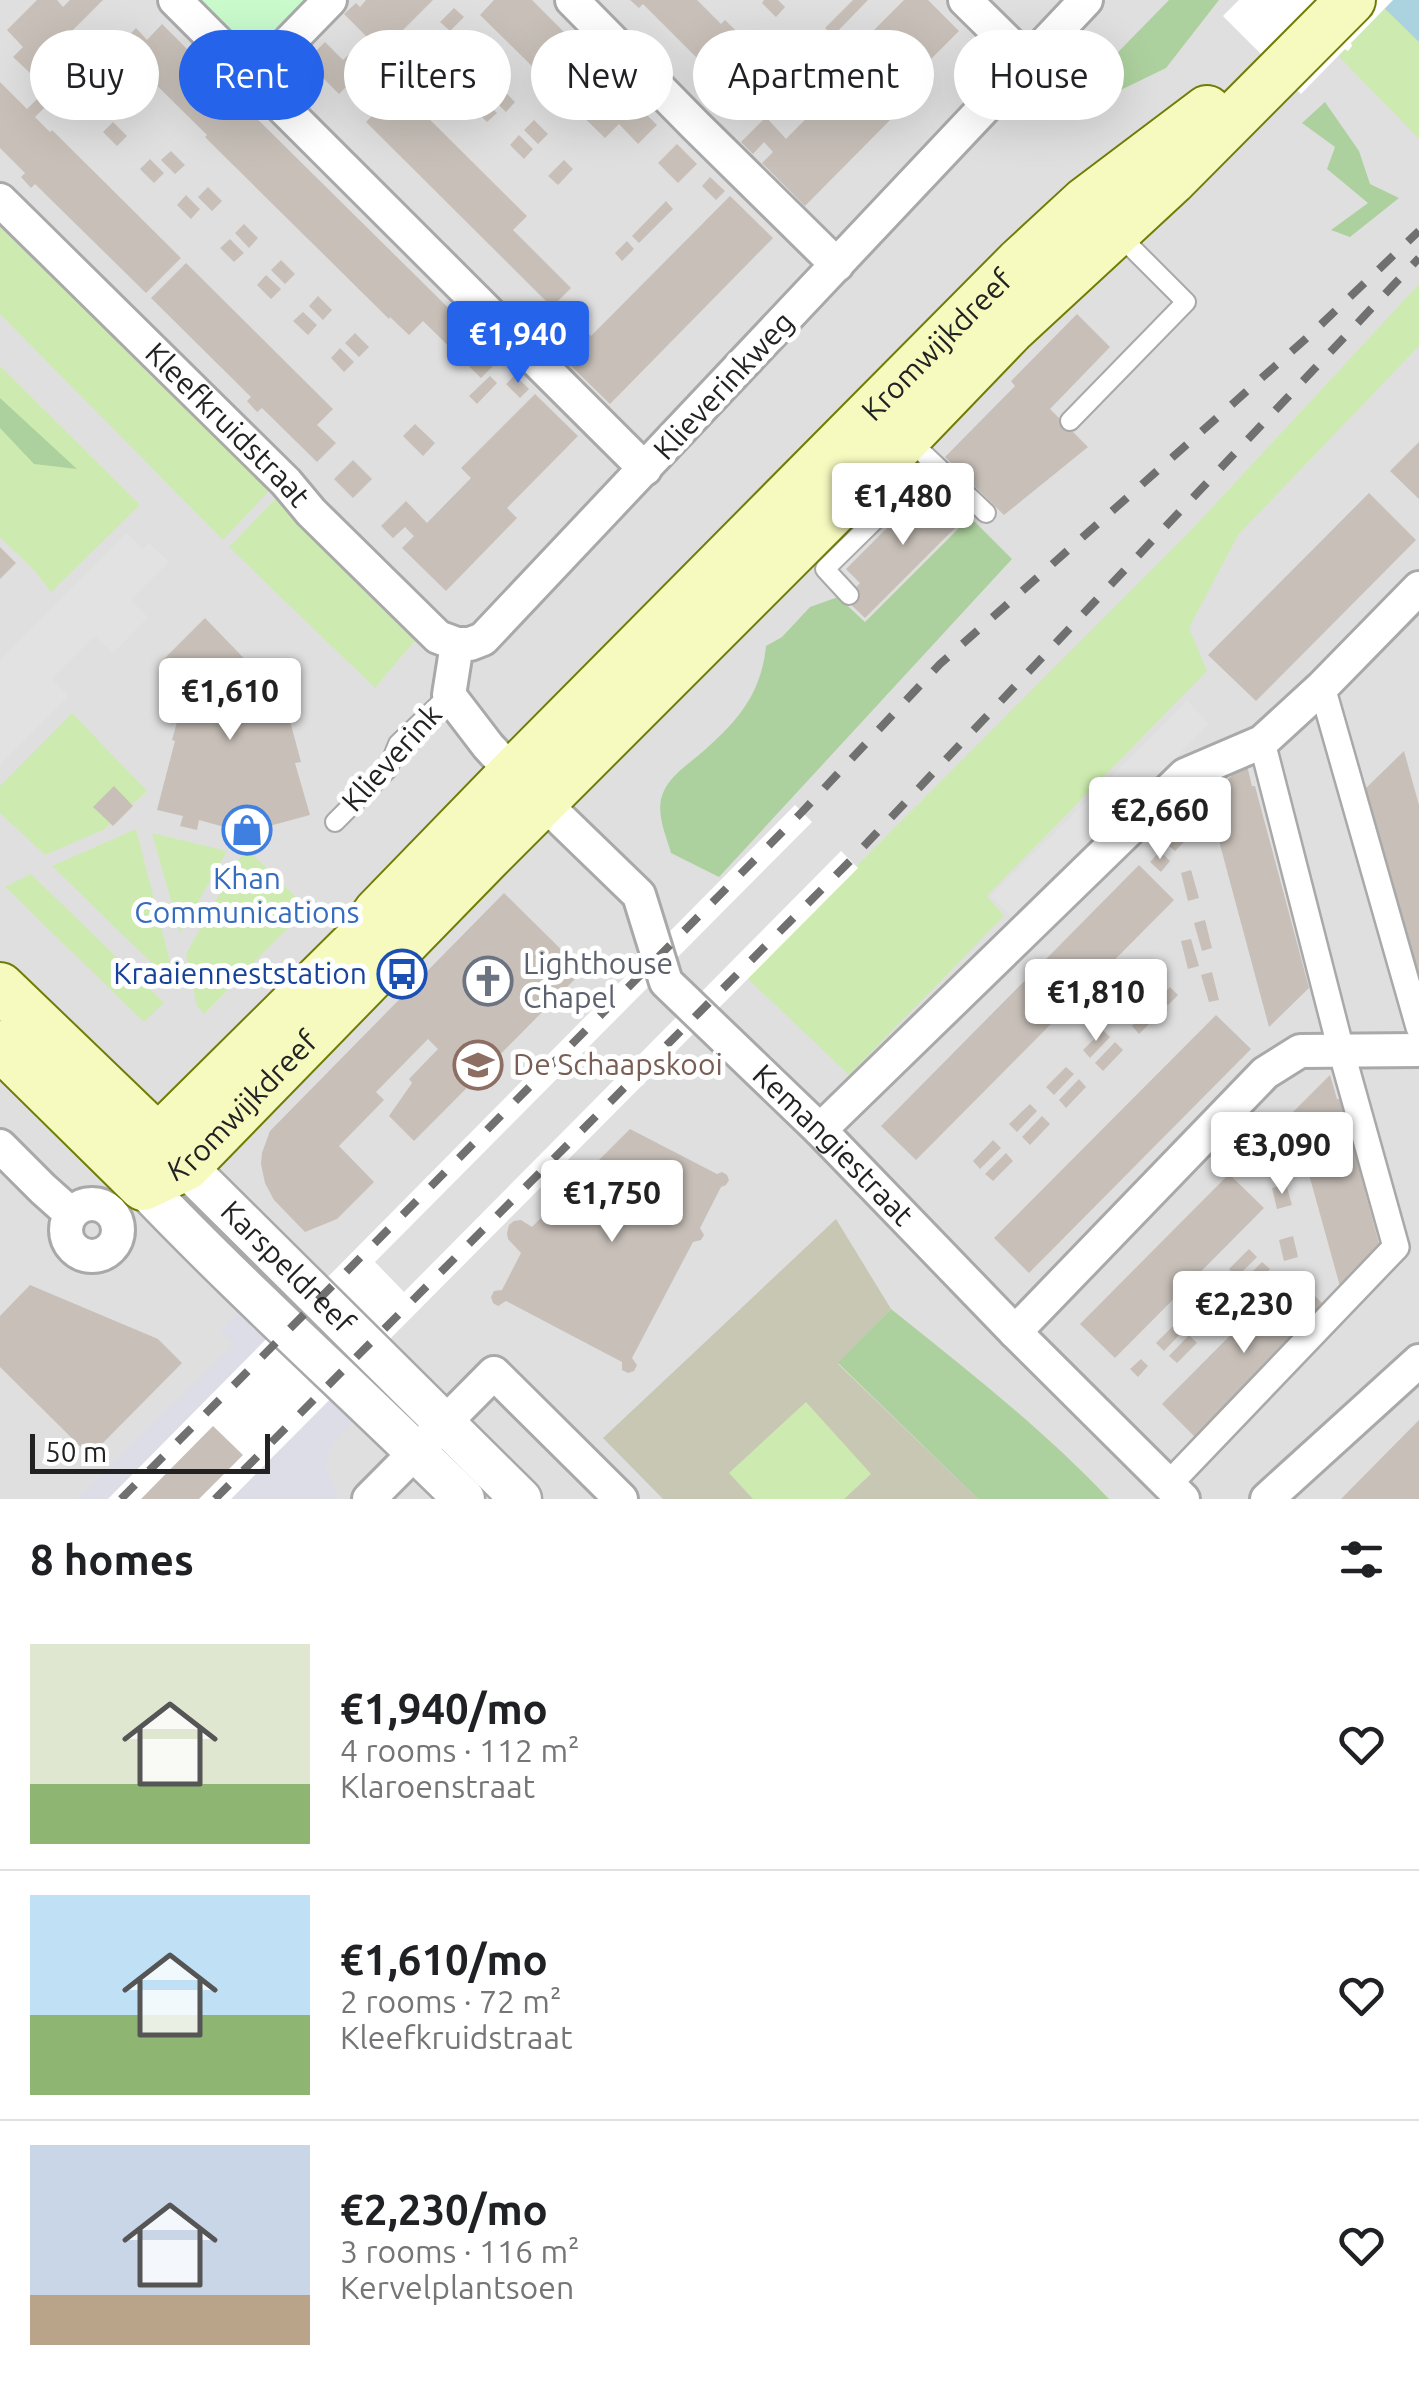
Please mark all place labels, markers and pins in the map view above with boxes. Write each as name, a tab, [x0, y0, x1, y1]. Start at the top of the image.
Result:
pin: €1,940	[437, 301, 599, 386]
pin: €1,480	[822, 463, 984, 548]
pin: €1,610	[149, 658, 311, 743]
pin: €2,660	[1079, 777, 1241, 862]
shop icon: Khan Communications	[221, 804, 273, 856]
place label: Khan Communications	[134, 861, 360, 929]
place label: Lighthouse Chapel	[523, 946, 673, 1014]
bus stop icon: Kraaienneststation	[376, 948, 428, 1000]
church icon: Lighthouse Chapel	[462, 955, 514, 1007]
place label: Kraaienneststation	[113, 956, 367, 990]
pin: €1,810	[1015, 959, 1177, 1044]
school or university icon: De Schaapskooi	[452, 1039, 504, 1091]
place label: De Schaapskooi	[513, 1047, 723, 1081]
pin: €3,090	[1201, 1112, 1363, 1197]
pin: €1,750	[531, 1160, 693, 1245]
pin: €2,230	[1163, 1271, 1325, 1356]

